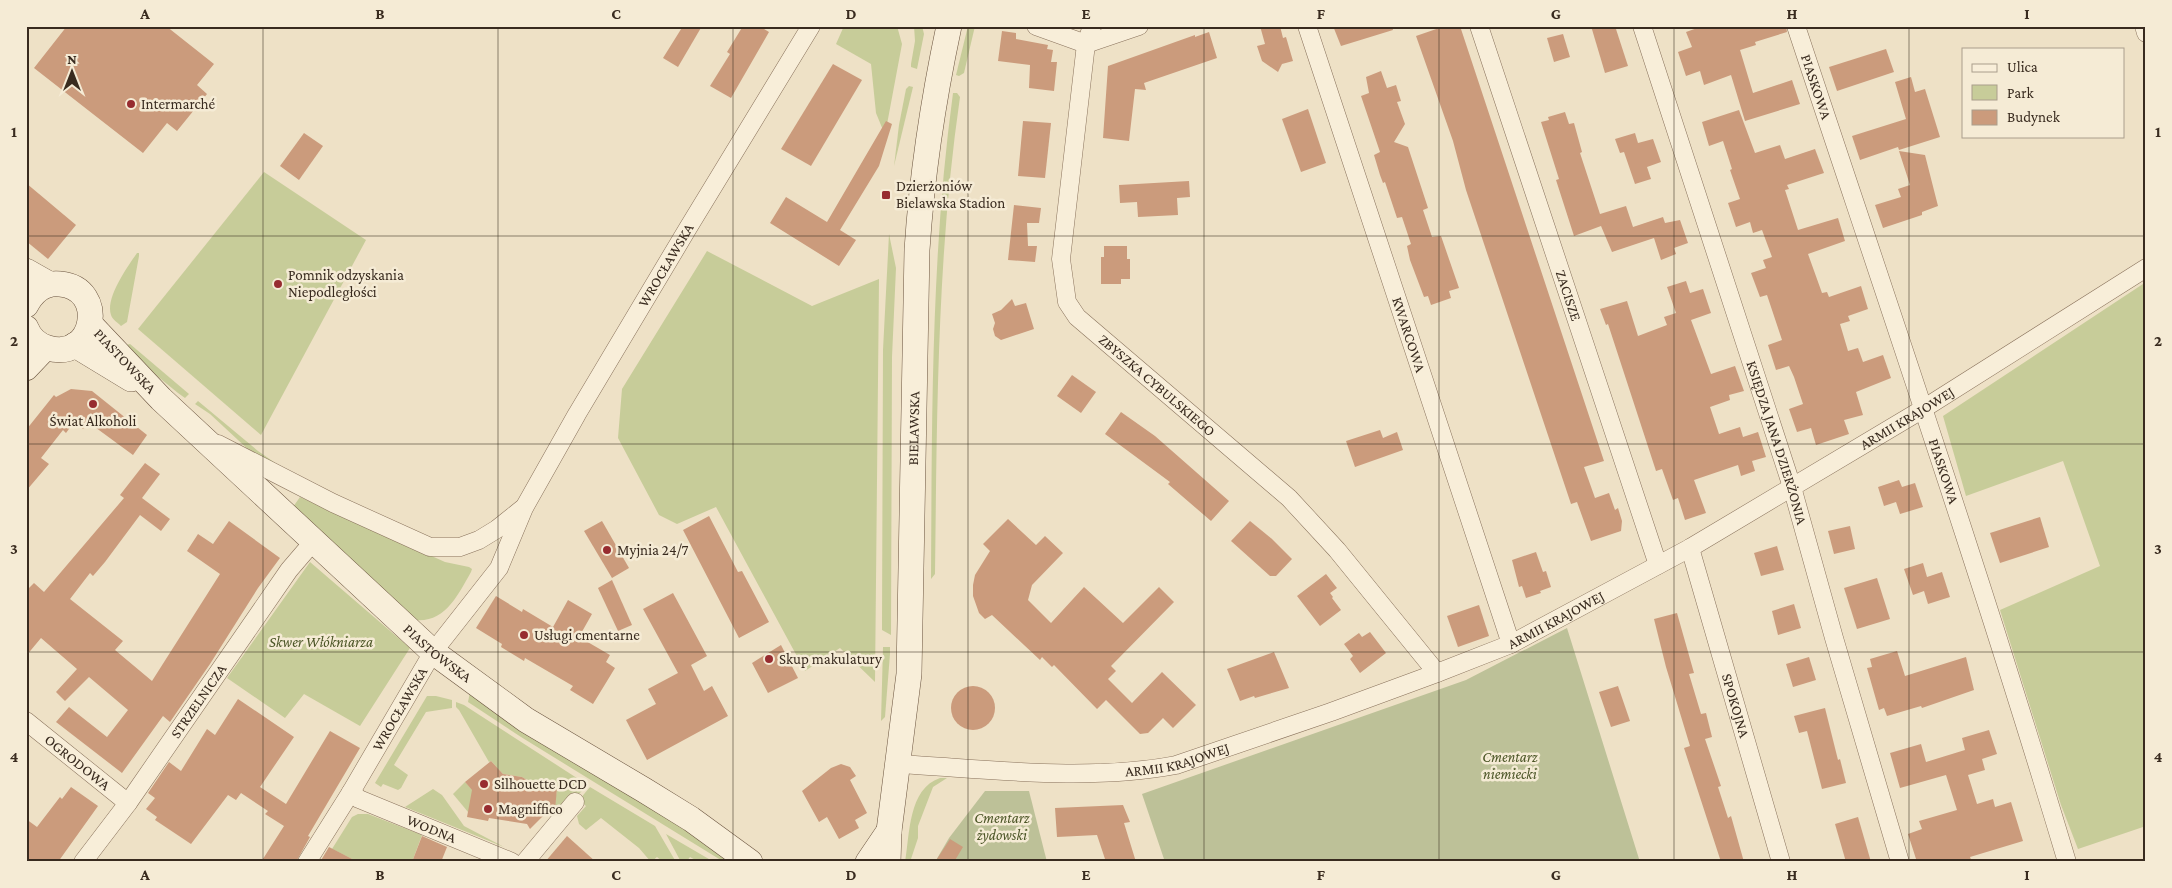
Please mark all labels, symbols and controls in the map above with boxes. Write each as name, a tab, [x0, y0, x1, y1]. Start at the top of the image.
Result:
text: A	[139, 5, 150, 22]
text: B	[375, 5, 385, 22]
text: C	[611, 5, 621, 22]
text: D	[845, 5, 857, 22]
text: E	[1081, 5, 1091, 22]
text: F	[1317, 5, 1326, 22]
text: G	[1551, 5, 1561, 22]
text: H	[1787, 5, 1798, 22]
text: I	[2024, 5, 2030, 22]
north arrow	[48, 48, 98, 98]
legend	[1962, 48, 2124, 138]
text: N	[67, 51, 77, 67]
street label: PIASKOWA	[1798, 52, 1835, 122]
text: Ulica	[2007, 59, 2038, 75]
text: Park	[2007, 85, 2034, 101]
place label: Intermarché	[141, 96, 216, 112]
marker: Intermarché	[125, 98, 137, 110]
text: Budynek	[2007, 109, 2061, 126]
text: 1	[11, 123, 17, 140]
text: 1	[2155, 123, 2161, 140]
place label: Dzierżoniów Bielawska Stadion	[896, 178, 1005, 211]
marker: Dzierżoniów Bielawska Stadion	[880, 189, 892, 201]
street label: WROCŁAWSKA	[635, 220, 697, 310]
place label: Pomnik odzyskania Niepodległości	[288, 267, 404, 301]
street label: ZACISZE	[1553, 268, 1584, 323]
marker: Pomnik odzyskania Niepodległości	[272, 278, 284, 290]
street label: KWARCOWA	[1389, 295, 1429, 375]
street label: PIASTOWSKA	[91, 325, 160, 397]
street label: ZBYSZKA CYBULSKIEGO	[1095, 331, 1218, 439]
text: 2	[10, 332, 18, 349]
text: 2	[2154, 332, 2162, 349]
street label: KSIĘDZA JANA DZIERŻONIA	[1744, 359, 1810, 527]
street label: ARMII KRAJOWEJ	[1857, 383, 1958, 453]
street label: BIELAWSKA	[905, 391, 922, 466]
marker: Świat Alkoholi	[87, 398, 99, 410]
place label: Świat Alkoholi	[50, 413, 137, 429]
street label: PIASKOWA	[1926, 436, 1962, 506]
text: 3	[10, 540, 18, 557]
text: 3	[2154, 540, 2162, 557]
place label: Myjnia 24/7	[617, 542, 689, 559]
marker: Myjnia 24/7	[601, 544, 613, 556]
street label: ARMII KRAJOWEJ	[1505, 588, 1607, 652]
street label: PIASTOWSKA	[400, 621, 475, 686]
place label: Usługi cmentarne	[534, 627, 640, 644]
marker: Usługi cmentarne	[518, 629, 530, 641]
park label: Skwer Włókniarza	[269, 634, 373, 650]
place label: Skup makulatury	[779, 651, 882, 668]
marker: Skup makulatury	[763, 653, 775, 665]
street label: STRZELNICZA	[167, 661, 230, 741]
street label: WROCŁAWSKA	[369, 664, 431, 754]
street label: SPOKOJNA	[1719, 672, 1753, 740]
street label: OGRODOWA	[41, 731, 114, 794]
street label: ARMII KRAJOWEJ	[1124, 739, 1232, 780]
text: 4	[10, 748, 19, 765]
text: 4	[2154, 748, 2163, 765]
park label: Cmentarz niemiecki	[1482, 749, 1538, 782]
place label: Silhouette DCD	[494, 776, 587, 792]
marker: Silhouette DCD	[478, 778, 490, 790]
place label: Magniffico	[498, 801, 563, 818]
marker: Magniffico	[482, 803, 494, 815]
park label: Cmentarz żydowski	[974, 810, 1030, 844]
street label: WODNA	[404, 812, 459, 846]
text: A	[139, 866, 150, 883]
text: B	[375, 866, 385, 883]
text: C	[611, 866, 621, 883]
text: D	[845, 866, 857, 883]
text: E	[1081, 866, 1091, 883]
text: F	[1317, 866, 1326, 883]
text: G	[1551, 866, 1561, 883]
text: H	[1787, 866, 1798, 883]
text: I	[2024, 866, 2030, 883]

